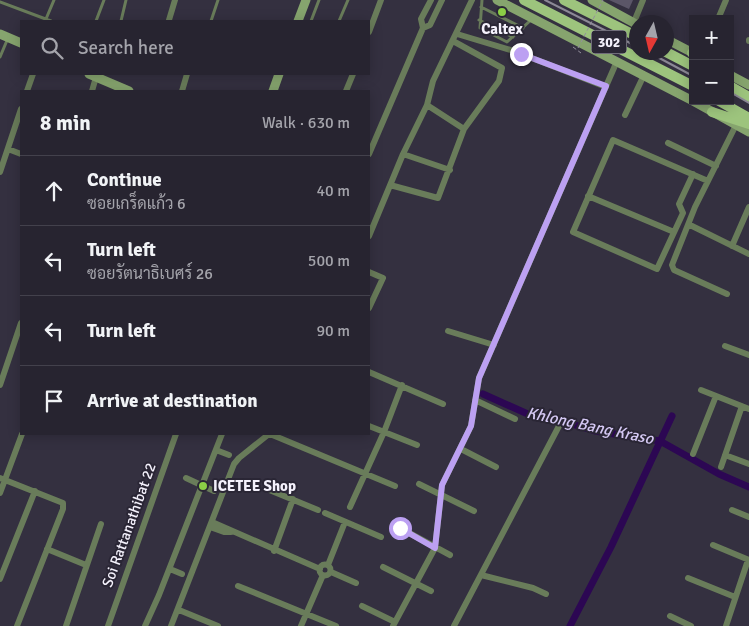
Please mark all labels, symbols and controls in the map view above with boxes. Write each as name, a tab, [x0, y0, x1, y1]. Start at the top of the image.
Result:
marker: Caltex	[496, 6, 508, 18]
north arrow	[629, 15, 674, 60]
map controls	[689, 15, 734, 105]
button: +	[689, 15, 734, 60]
search box	[20, 20, 370, 75]
place label: Caltex	[481, 20, 524, 38]
road number: 302	[592, 31, 626, 54]
icon: search	[38, 34, 66, 62]
text: Search here	[78, 36, 174, 60]
route end	[510, 43, 533, 66]
button: −	[689, 60, 734, 105]
text: 8 min	[40, 110, 91, 136]
text: Walk · 630 m	[262, 113, 350, 133]
text: Continue	[87, 168, 162, 192]
icon: ahead	[40, 177, 68, 205]
text: 40 m	[316, 181, 350, 201]
text: ซอยเกร็ดแก้ว 6	[87, 194, 186, 214]
text: Turn left	[87, 238, 156, 262]
icon: left	[40, 247, 68, 275]
text: 500 m	[308, 251, 350, 271]
text: ซอยรัตนาธิเบศร์ 26	[87, 264, 213, 284]
icon: left	[40, 317, 68, 345]
text: Turn left	[87, 319, 156, 343]
text: 90 m	[316, 321, 350, 341]
icon: arrive	[40, 387, 68, 415]
text: Arrive at destination	[87, 389, 258, 413]
water label: Khlong Bang Kraso	[525, 403, 656, 449]
street label: Soi Rattanathibat 22	[98, 460, 160, 590]
place label: ICETEE Shop	[213, 477, 296, 495]
marker: ICETEE Shop	[197, 480, 209, 492]
route start	[389, 517, 412, 540]

